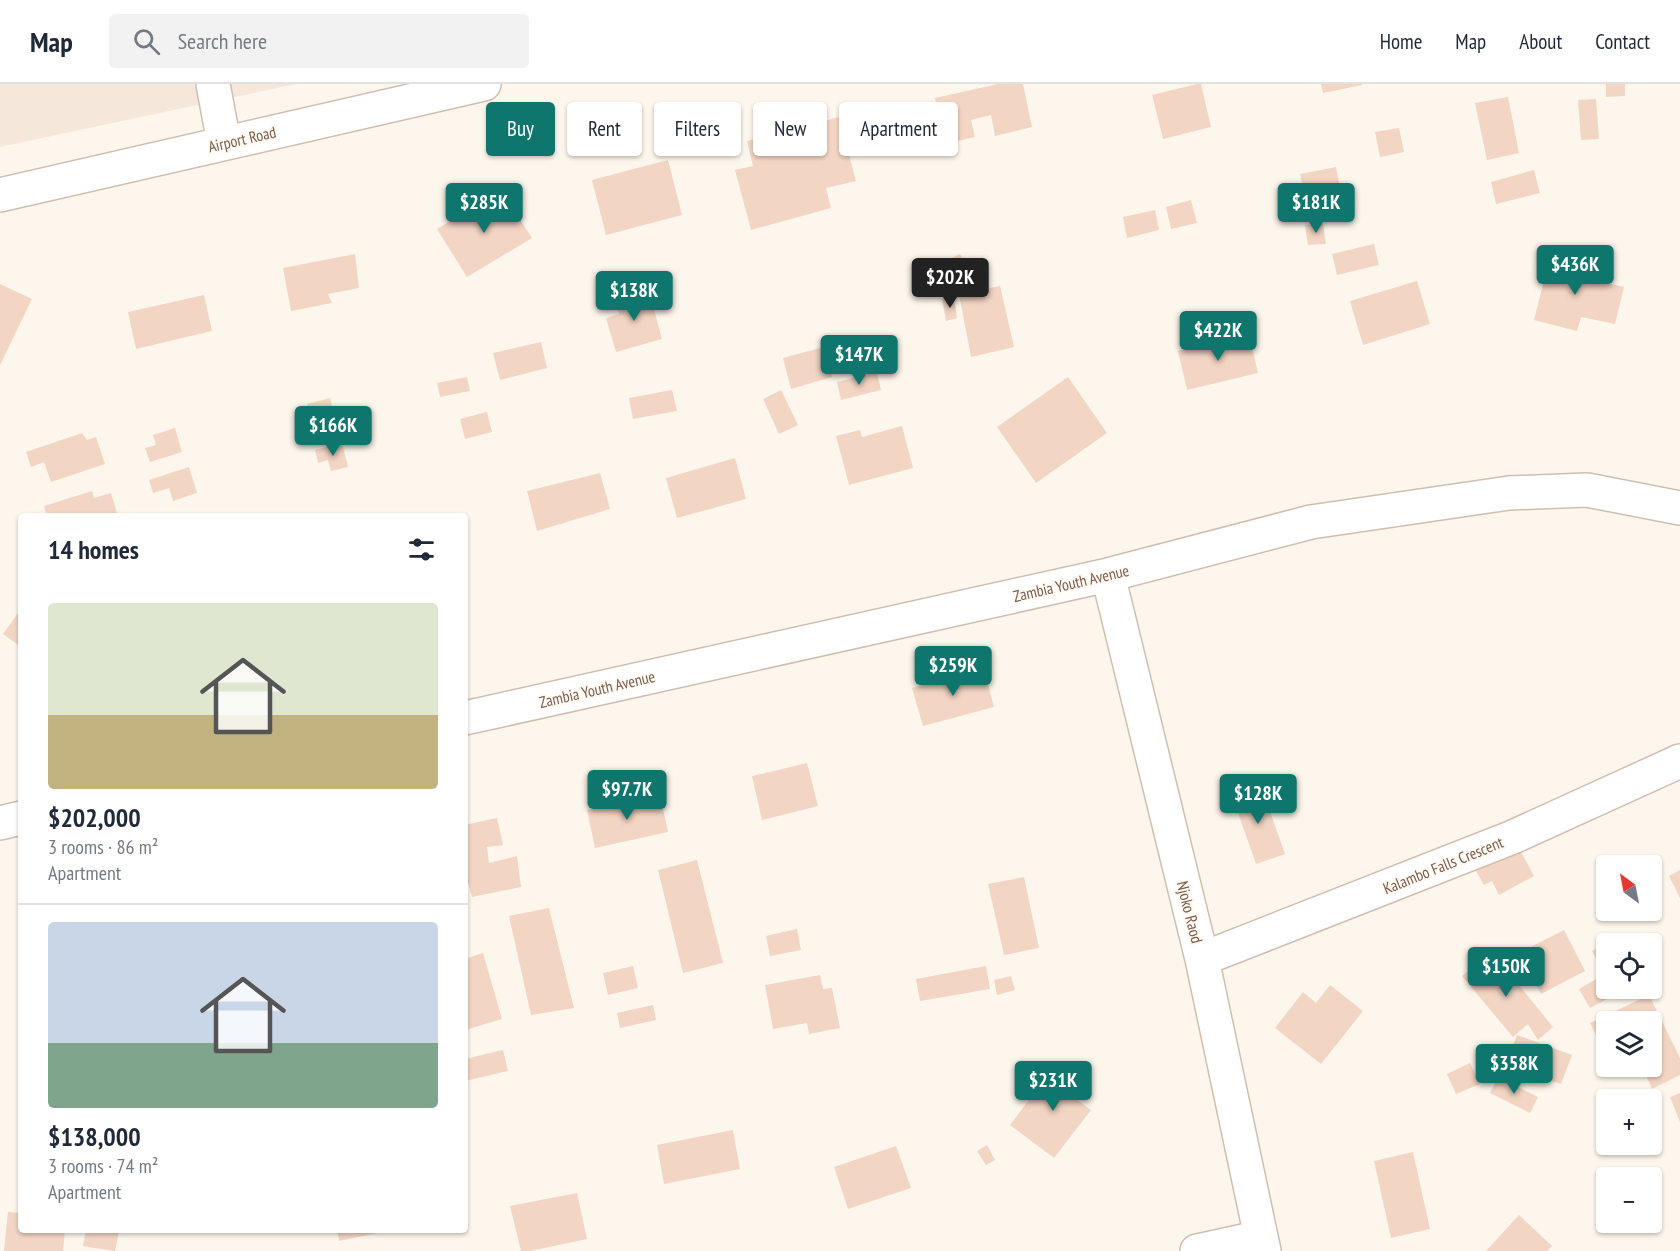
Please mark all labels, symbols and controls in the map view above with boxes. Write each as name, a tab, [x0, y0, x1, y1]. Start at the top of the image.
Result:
search box	[109, 14, 529, 68]
text: Map	[30, 23, 73, 60]
icon: search	[130, 25, 163, 58]
text: Search here	[178, 27, 267, 55]
text: Home	[1380, 28, 1422, 55]
text: Map	[1455, 28, 1486, 55]
text: About	[1519, 28, 1562, 55]
text: Contact	[1595, 28, 1650, 55]
chip: Buy	[486, 102, 555, 156]
chip: Rent	[567, 102, 642, 156]
chip: Filters	[654, 102, 741, 156]
chip: New	[753, 102, 827, 156]
chip: Apartment	[839, 102, 958, 156]
street label: Airport Road	[206, 121, 278, 157]
pin: $285K	[442, 183, 526, 234]
pin: $181K	[1274, 183, 1358, 234]
text: $285K	[460, 189, 508, 215]
text: $181K	[1292, 189, 1340, 215]
pin: $436K	[1533, 245, 1617, 296]
text: $436K	[1551, 251, 1599, 277]
pin: $202K	[908, 258, 992, 309]
text: $202K	[926, 264, 974, 290]
pin: $138K	[592, 271, 676, 322]
text: $138K	[610, 277, 658, 303]
pin: $422K	[1176, 311, 1260, 362]
text: $422K	[1194, 317, 1242, 343]
pin: $147K	[817, 335, 901, 386]
text: $147K	[835, 341, 883, 367]
pin: $166K	[291, 406, 375, 457]
text: $166K	[309, 412, 357, 438]
text: 14 homes	[48, 533, 139, 566]
icon: filters	[405, 533, 438, 566]
street label: Zambia Youth Avenue	[1011, 560, 1131, 606]
icon: home	[189, 642, 297, 750]
pin: $259K	[911, 646, 995, 697]
text: $259K	[929, 652, 977, 678]
street label: Zambia Youth Avenue	[537, 666, 657, 712]
pin: $97.7K	[578, 770, 676, 821]
pin: $128K	[1216, 774, 1300, 825]
text: $97.7K	[602, 776, 652, 802]
text: $128K	[1234, 780, 1282, 806]
text: $202,000	[48, 801, 141, 834]
street label: Kalambo Falls Crescent	[1380, 832, 1507, 898]
text: 3 rooms · 86 m²	[48, 834, 158, 860]
north arrow	[1596, 855, 1662, 921]
map controls	[1596, 855, 1662, 1233]
text: Apartment	[48, 860, 121, 886]
street label: Njoko Raod	[1173, 879, 1207, 945]
button: locate	[1596, 933, 1662, 999]
pin: $150K	[1464, 947, 1548, 998]
text: $150K	[1482, 953, 1530, 979]
icon: home	[189, 961, 297, 1069]
button: layers	[1596, 1011, 1662, 1077]
pin: $358K	[1472, 1044, 1556, 1095]
text: $358K	[1490, 1050, 1538, 1076]
pin: $231K	[1011, 1061, 1095, 1112]
text: $231K	[1029, 1067, 1077, 1093]
button: +	[1596, 1089, 1662, 1155]
text: $138,000	[48, 1120, 141, 1153]
text: 3 rooms · 74 m²	[48, 1153, 158, 1179]
button: −	[1596, 1167, 1662, 1233]
text: Apartment	[48, 1179, 121, 1205]

